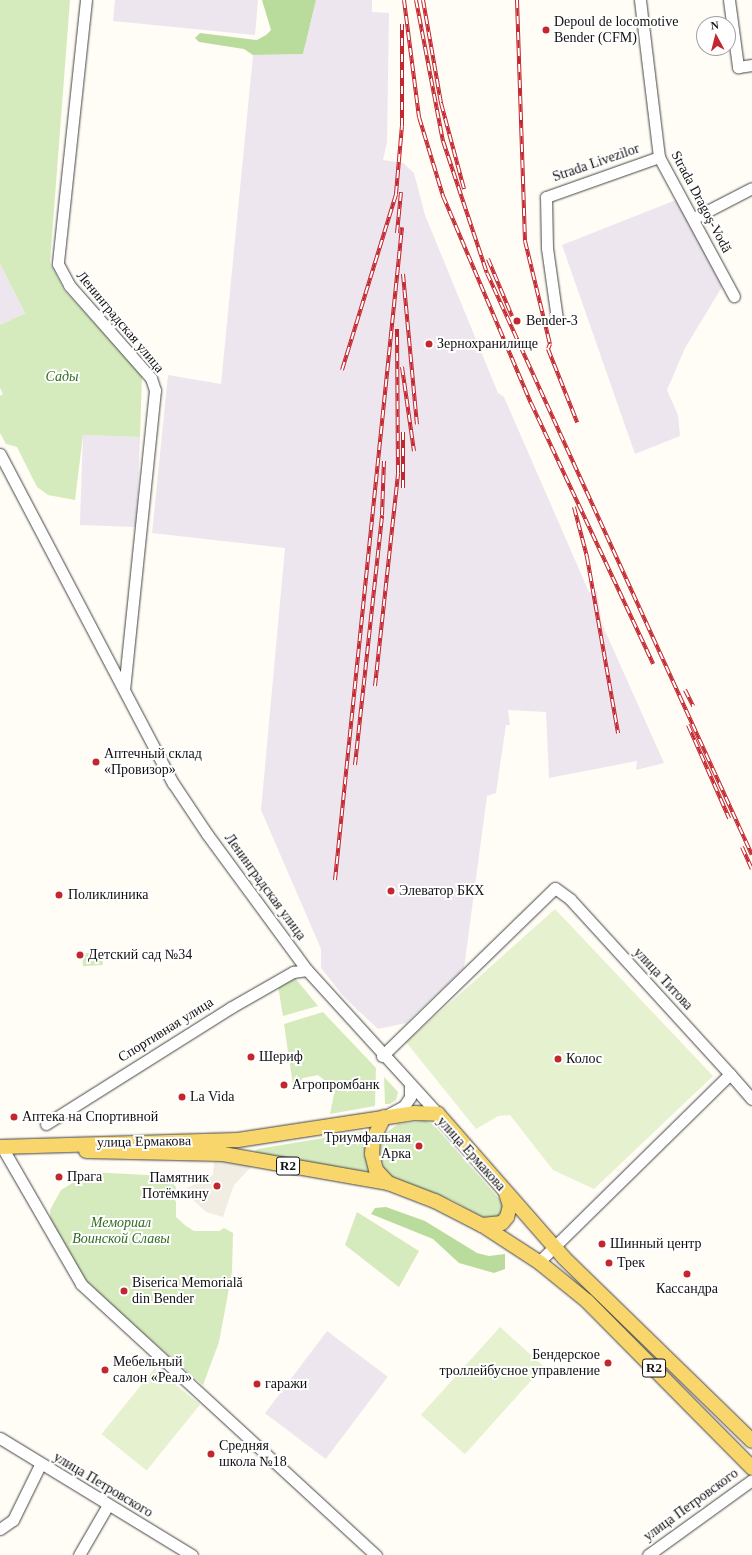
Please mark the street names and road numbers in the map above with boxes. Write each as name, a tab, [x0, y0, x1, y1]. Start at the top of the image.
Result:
street label: Strada Livezilor	[550, 140, 642, 186]
street label: Strada Dragoş-Vodă	[667, 148, 735, 256]
street label: Ленинградская улица	[73, 268, 167, 376]
street label: Ленинградская улица	[221, 830, 309, 944]
street label: улица Титова	[630, 944, 696, 1014]
street label: Спортивная улица	[115, 994, 217, 1066]
street label: улица Ермакова	[433, 1113, 509, 1195]
street label: улица Ермакова	[97, 1133, 191, 1151]
road number: R2	[276, 1155, 300, 1177]
road number: R2	[642, 1357, 666, 1379]
street label: улица Петровского	[50, 1449, 156, 1521]
street label: улица Петровского	[640, 1465, 742, 1545]

